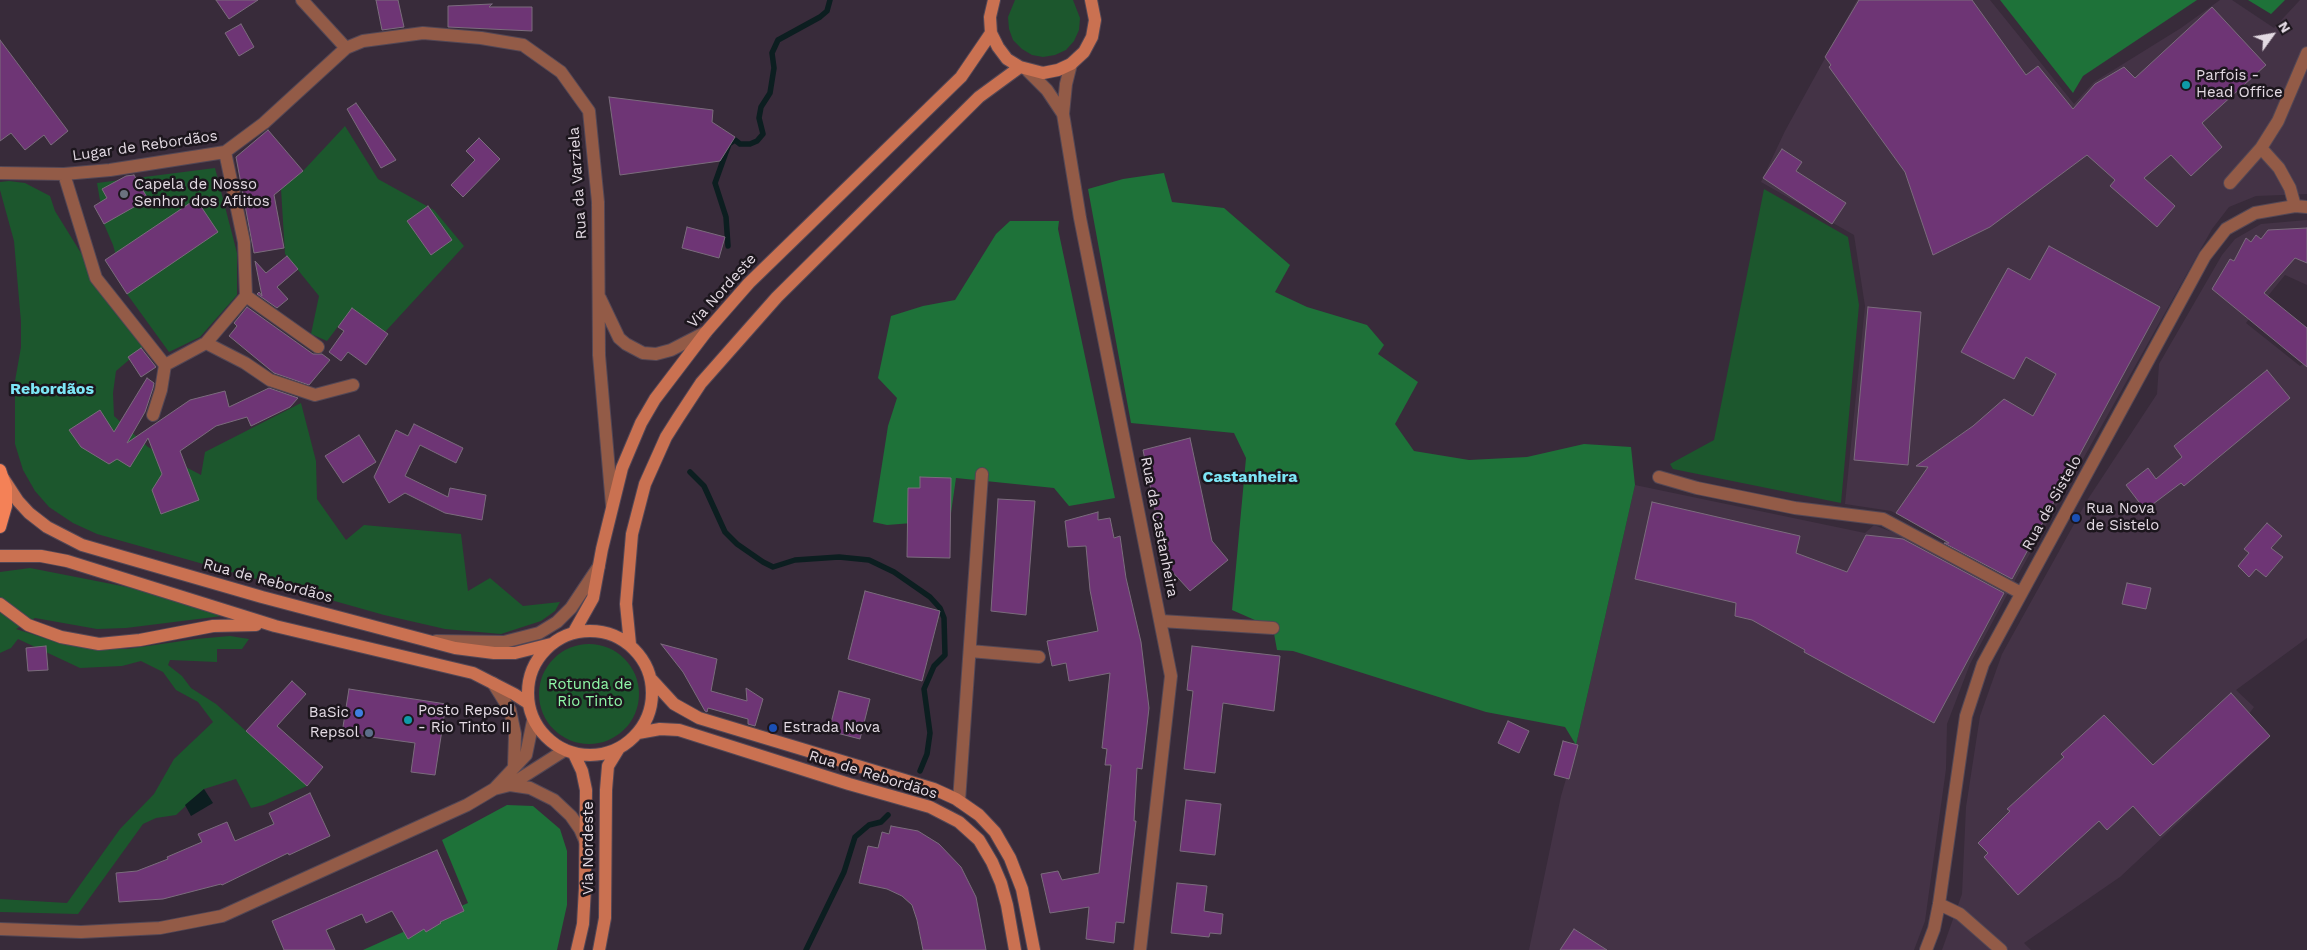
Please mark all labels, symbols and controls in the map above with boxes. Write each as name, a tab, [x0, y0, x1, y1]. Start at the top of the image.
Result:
north arrow	[2247, 10, 2297, 60]
text: N	[2275, 18, 2294, 36]
place label: Parfois - Head Office	[2196, 67, 2283, 102]
marker: Parfois - Head Office	[2180, 79, 2192, 91]
street label: Rua da Varziela	[565, 126, 591, 240]
street label: Lugar de Rebordãos	[71, 127, 219, 165]
place label: Capela de Nosso Senhor dos Aflitos	[134, 176, 270, 211]
marker: Capela de Nosso Senhor dos Aflitos	[118, 188, 130, 200]
street label: Via Nordeste	[684, 250, 760, 332]
district label: Rebordãos	[10, 379, 94, 399]
street label: Rua de Sistelo	[2018, 452, 2086, 554]
street label: Rua da Castanheira	[1137, 455, 1181, 599]
district label: Castanheira	[1203, 467, 1297, 487]
place label: Rua Nova de Sistelo	[2086, 500, 2159, 535]
marker: Rua Nova de Sistelo	[2070, 512, 2082, 524]
street label: Rua de Rebordãos	[201, 555, 335, 607]
park label: Rotunda de Rio Tinto	[548, 676, 632, 711]
place label: Posto Repsol - Rio Tinto II	[418, 702, 514, 737]
place label: BaSic	[309, 704, 349, 722]
marker: BaSic	[353, 707, 365, 719]
marker: Posto Repsol - Rio Tinto II	[402, 714, 414, 726]
place label: Estrada Nova	[783, 719, 880, 737]
marker: Estrada Nova	[767, 722, 779, 734]
place label: Repsol	[310, 724, 359, 742]
marker: Repsol	[363, 727, 375, 739]
street label: Rua de Rebordãos	[807, 747, 939, 803]
street label: Via Nordeste	[580, 801, 598, 895]

